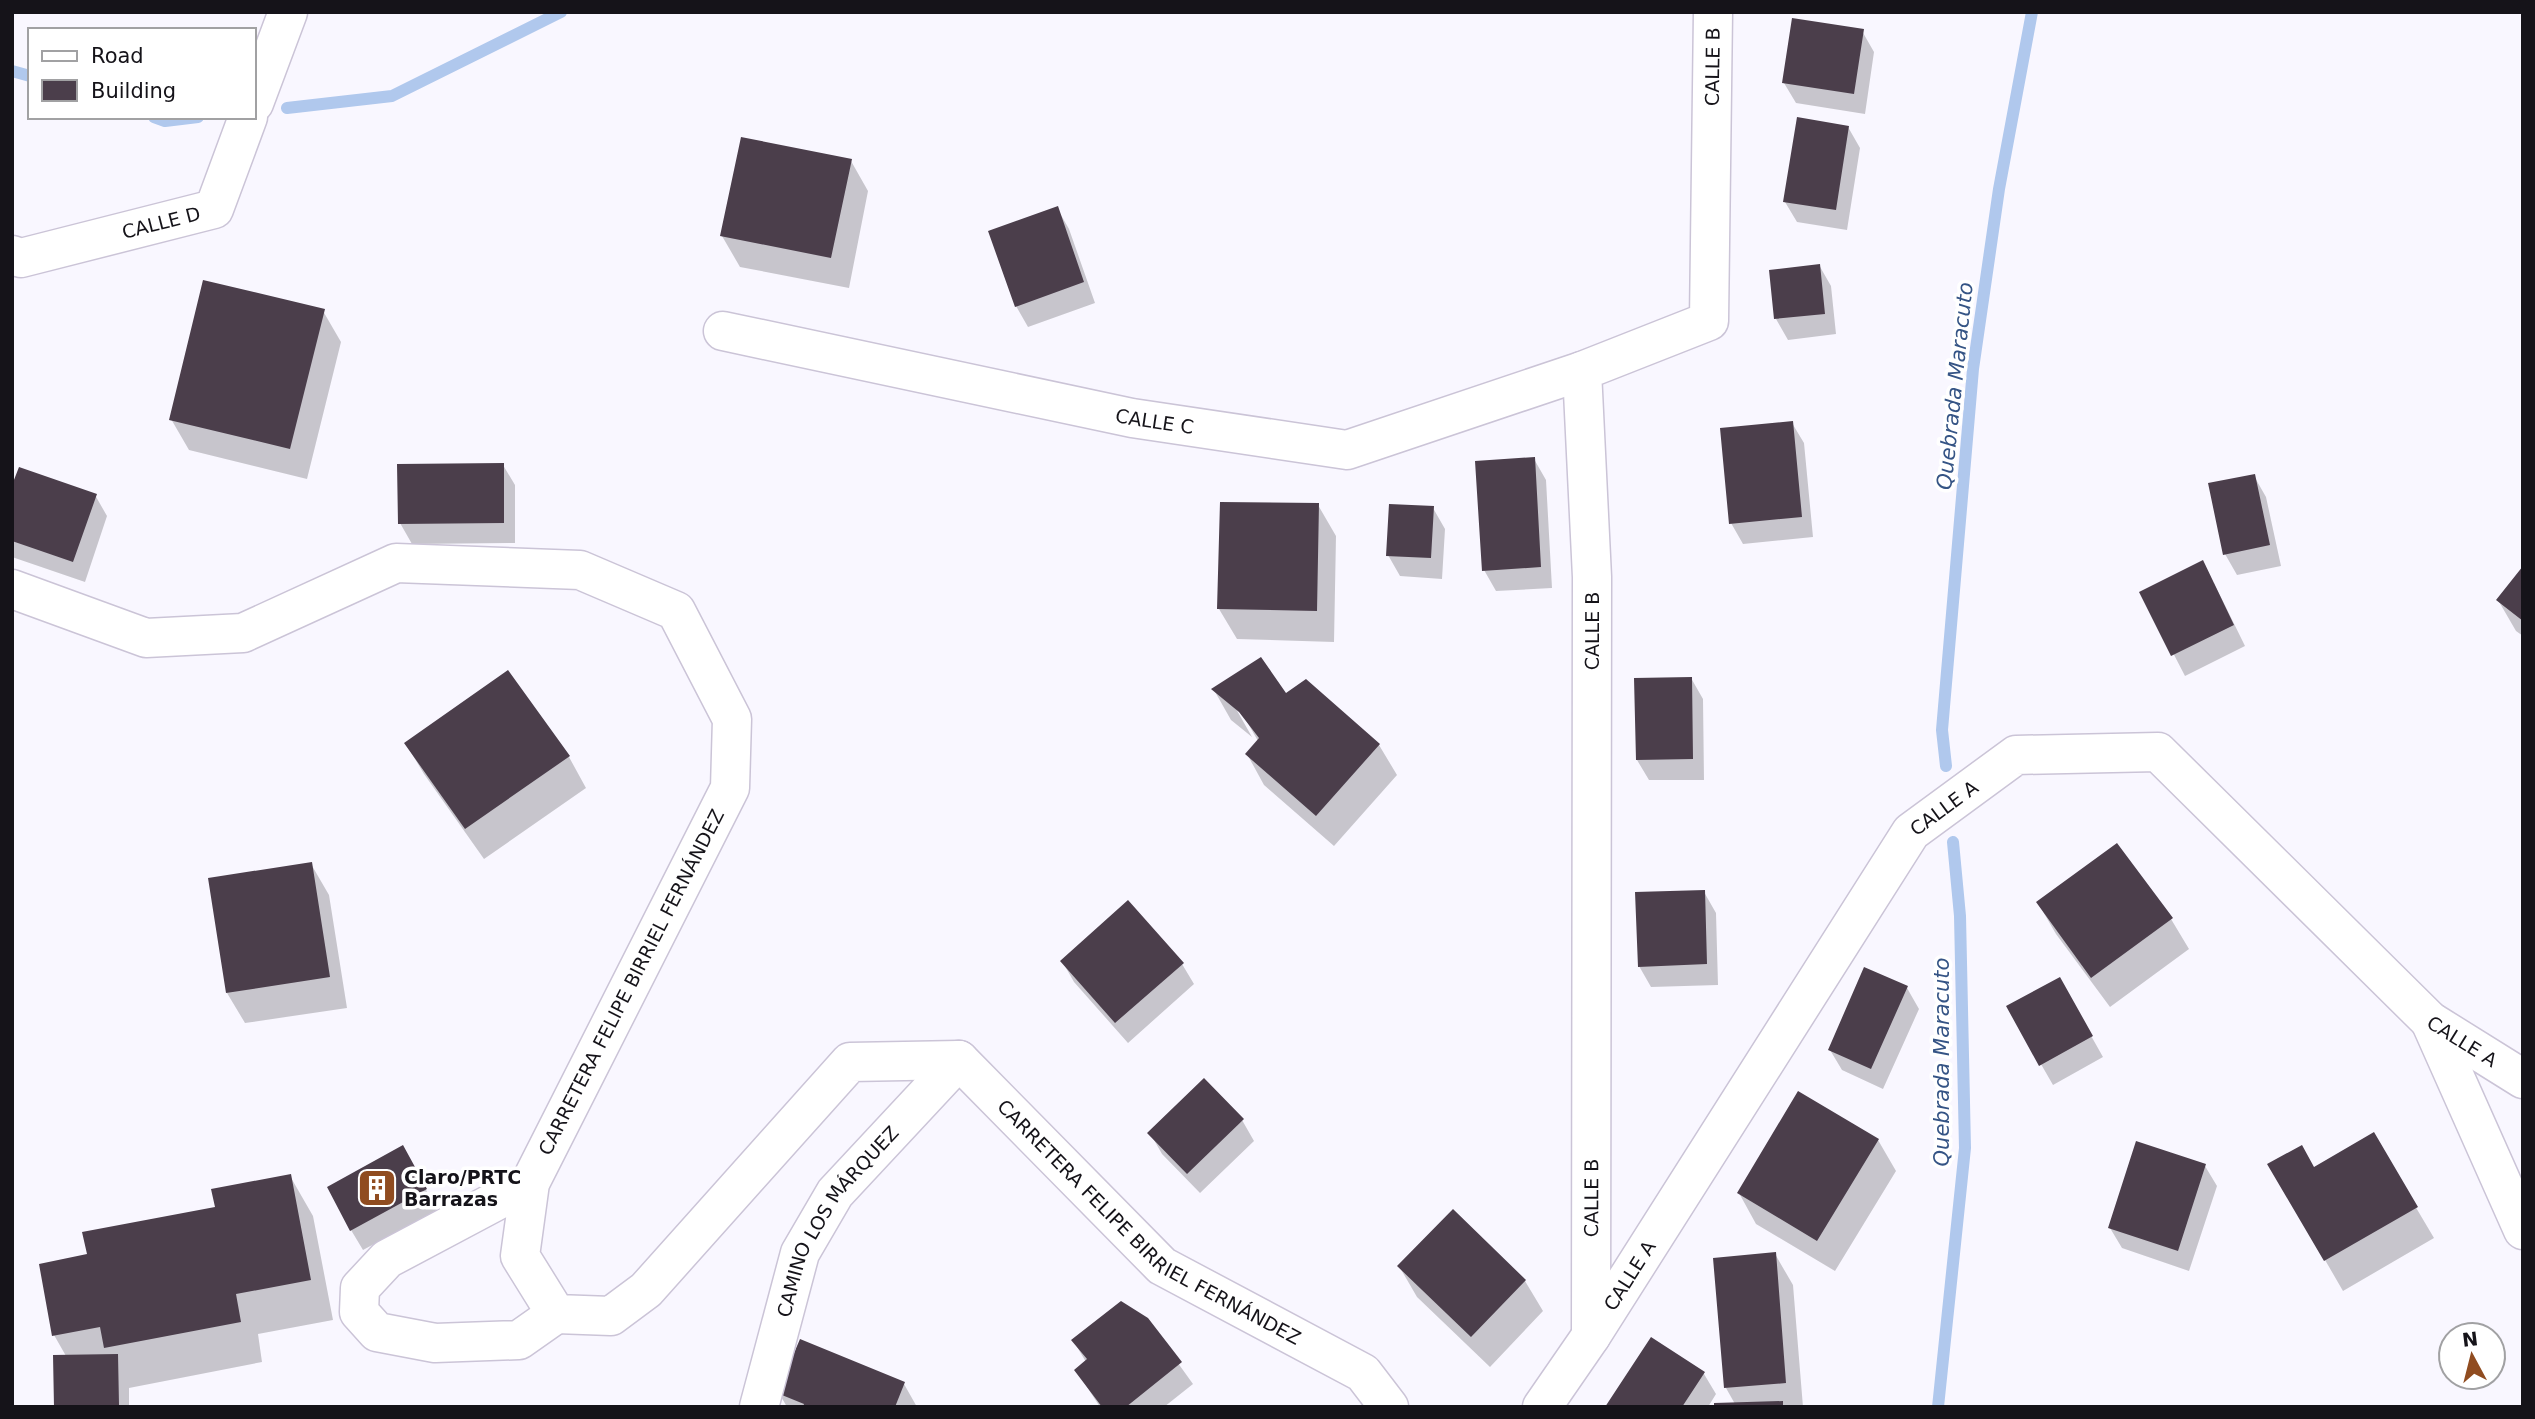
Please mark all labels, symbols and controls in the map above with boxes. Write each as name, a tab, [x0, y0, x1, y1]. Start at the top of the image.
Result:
street label: CALLE B	[1701, 27, 1724, 106]
legend	[28, 28, 256, 119]
text: Road	[91, 44, 144, 68]
text: Building	[91, 79, 176, 103]
street label: CALLE D	[120, 202, 203, 243]
water label: Quebrada Maracuto	[1932, 281, 1978, 491]
street label: CALLE C	[1114, 404, 1195, 438]
street label: CALLE B	[1581, 592, 1603, 670]
street label: CALLE A	[1906, 776, 1982, 840]
street label: CARRETERA FELIPE BIRRIEL FERNÁNDEZ	[534, 806, 728, 1158]
water label: Quebrada Maracuto	[1930, 958, 1954, 1166]
street label: CALLE A	[2423, 1011, 2501, 1071]
street label: CARRETERA FELIPE BIRRIEL FERNÁNDEZ	[993, 1095, 1305, 1349]
street label: CAMINO LOS MÁRQUEZ	[772, 1121, 903, 1320]
street label: CALLE B	[1580, 1159, 1602, 1237]
place label: Claro/PRTC Barrazas	[404, 1166, 521, 1210]
building icon: Claro/PRTC Barrazas	[356, 1167, 398, 1209]
street label: CALLE A	[1599, 1236, 1660, 1314]
north arrow	[2437, 1321, 2507, 1391]
text: N	[2461, 1327, 2479, 1351]

